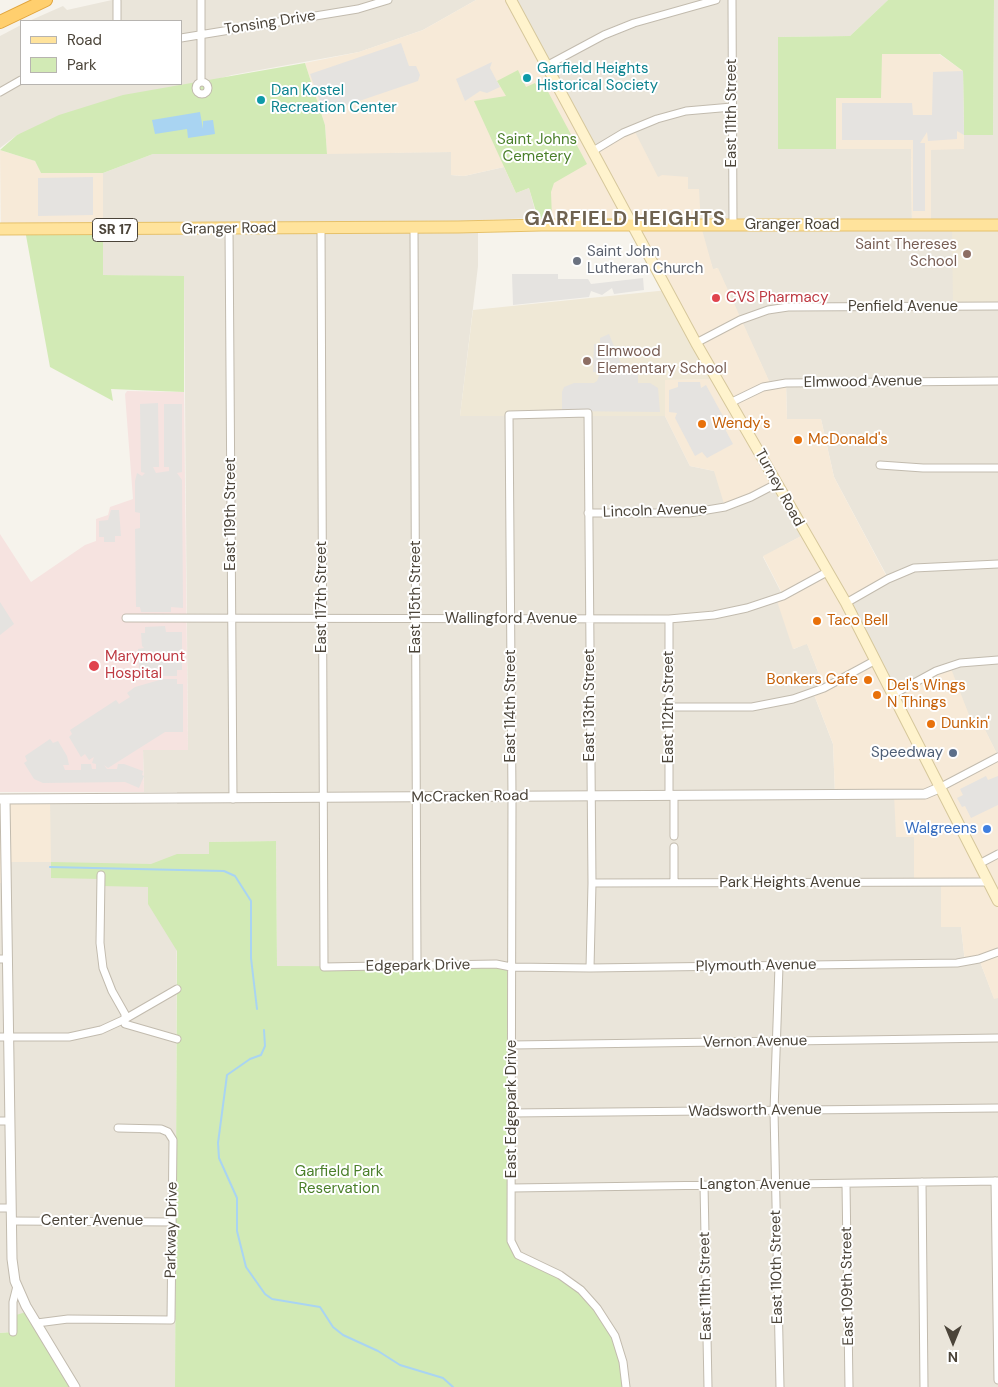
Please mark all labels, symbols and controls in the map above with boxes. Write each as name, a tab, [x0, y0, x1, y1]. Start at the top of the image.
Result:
street label: Tonsing Drive	[223, 7, 317, 39]
legend	[20, 20, 182, 85]
text: Road	[67, 30, 102, 50]
text: Park	[67, 55, 97, 75]
street label: East 111th Street	[723, 59, 741, 167]
place label: Garfield Heights Historical Society	[537, 60, 658, 95]
marker: Garfield Heights Historical Society	[521, 72, 533, 84]
place label: Dan Kostel Recreation Center	[271, 82, 397, 117]
marker: Dan Kostel Recreation Center	[255, 94, 267, 106]
park label: Saint Johns Cemetery	[497, 131, 577, 166]
district label: GARFIELD HEIGHTS	[522, 208, 728, 232]
street label: Granger Road	[745, 216, 839, 234]
road number: SR 17	[92, 218, 138, 242]
street label: Granger Road	[181, 219, 277, 239]
place label: Saint Thereses School	[855, 236, 957, 271]
place label: Saint John Lutheran Church	[587, 243, 703, 278]
marker: Saint Thereses School	[961, 248, 973, 260]
marker: Saint John Lutheran Church	[571, 255, 583, 267]
place label: CVS Pharmacy	[726, 289, 829, 307]
marker: CVS Pharmacy	[710, 292, 722, 304]
street label: Penfield Avenue	[848, 298, 958, 316]
place label: Elmwood Elementary School	[597, 343, 727, 378]
marker: Elmwood Elementary School	[581, 355, 593, 367]
street label: Elmwood Avenue	[804, 372, 922, 392]
place label: Wendy's	[712, 415, 771, 433]
marker: Wendy's	[696, 418, 708, 430]
place label: McDonald's	[808, 431, 888, 449]
marker: McDonald's	[792, 434, 804, 446]
street label: Turney Road	[750, 446, 808, 530]
street label: East 119th Street	[222, 457, 240, 571]
street label: Lincoln Avenue	[602, 500, 708, 522]
street label: East 115th Street	[407, 540, 425, 654]
street label: East 117th Street	[313, 541, 331, 653]
street label: Wallingford Avenue	[445, 610, 577, 628]
place label: Taco Bell	[827, 612, 888, 630]
marker: Taco Bell	[811, 615, 823, 627]
place label: Marymount Hospital	[105, 648, 185, 683]
street label: East 114th Street	[502, 649, 520, 763]
street label: East 113th Street	[581, 649, 599, 761]
street label: East 112th Street	[660, 651, 678, 763]
marker: Marymount Hospital	[87, 659, 101, 673]
place label: Bonkers Cafe	[767, 671, 858, 689]
marker: Bonkers Cafe	[862, 674, 874, 686]
place label: Del's Wings N Things	[887, 677, 966, 712]
marker: Del's Wings N Things	[871, 689, 883, 701]
place label: Dunkin'	[941, 715, 990, 733]
marker: Dunkin'	[925, 718, 937, 730]
place label: Speedway	[871, 744, 943, 762]
marker: Speedway	[947, 747, 959, 759]
street label: McCracken Road	[411, 787, 529, 807]
place label: Walgreens	[905, 820, 977, 838]
marker: Walgreens	[981, 823, 993, 835]
street label: Park Heights Avenue	[719, 874, 861, 892]
street label: Edgepark Drive	[366, 956, 470, 976]
street label: Plymouth Avenue	[695, 956, 817, 976]
street label: Vernon Avenue	[703, 1032, 807, 1052]
street label: East Edgepark Drive	[503, 1040, 521, 1178]
street label: Wadsworth Avenue	[688, 1101, 822, 1121]
park label: Garfield Park Reservation	[295, 1163, 383, 1198]
street label: Langton Avenue	[699, 1176, 811, 1194]
street label: Parkway Drive	[162, 1182, 182, 1278]
street label: East 110th Street	[767, 1210, 787, 1324]
street label: Center Avenue	[41, 1212, 143, 1230]
street label: East 109th Street	[838, 1226, 858, 1346]
street label: East 111th Street	[696, 1231, 716, 1341]
north arrow	[928, 1317, 978, 1367]
text: N	[948, 1348, 958, 1366]

